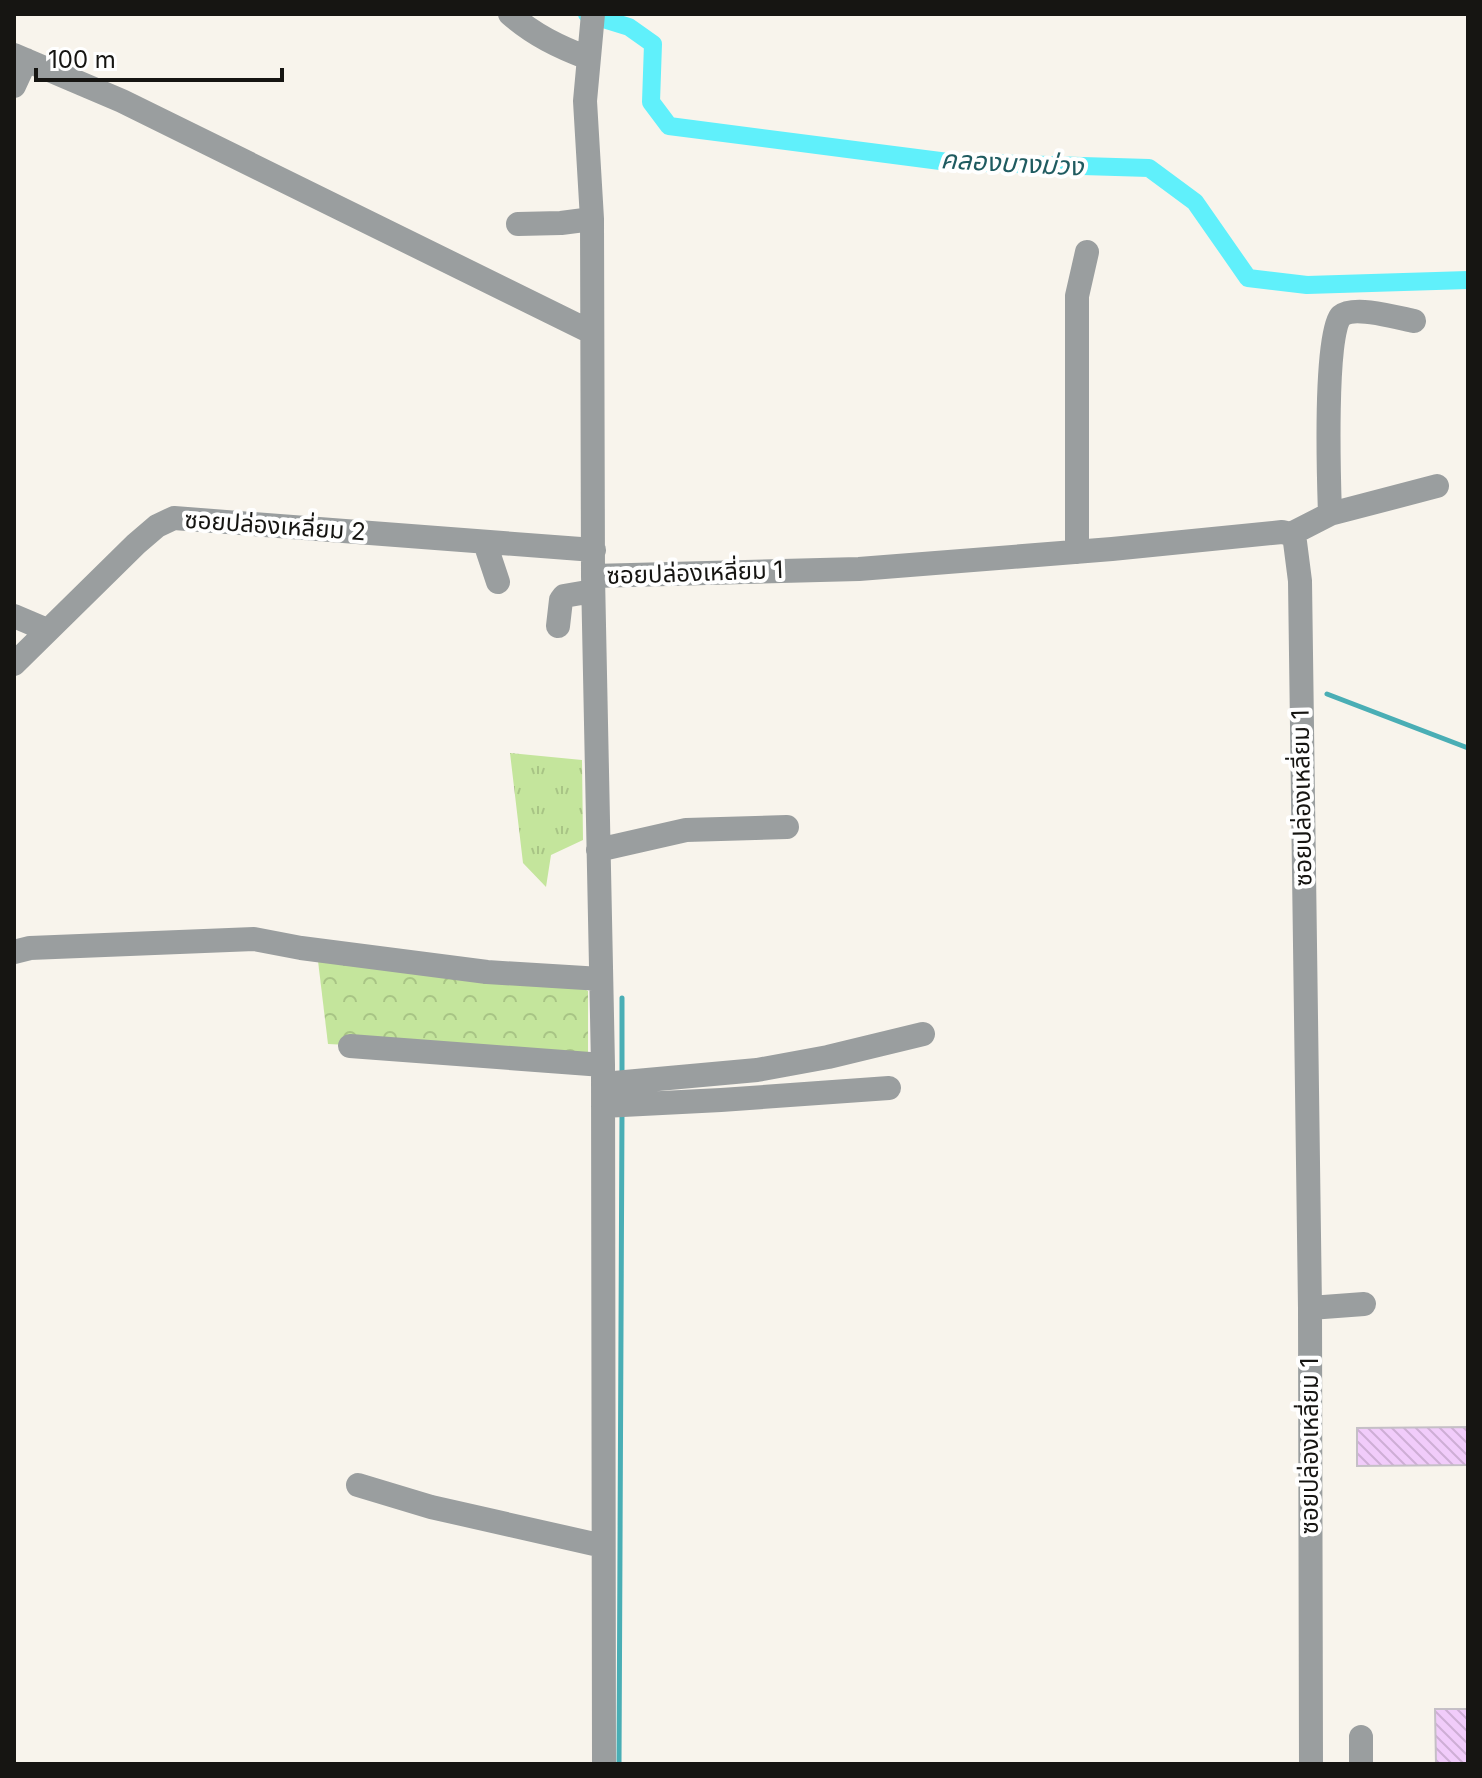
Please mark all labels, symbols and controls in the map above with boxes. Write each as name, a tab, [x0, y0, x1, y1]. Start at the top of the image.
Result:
scale bar	[36, 32, 282, 82]
text: 100 m	[48, 45, 116, 74]
water label: คลองบางม่วง	[940, 143, 1085, 182]
street label: ซอยปล่องเหลี่ยม 2	[183, 503, 367, 546]
street label: ซอยปล่องเหลี่ยม 1	[606, 553, 784, 590]
street label: ซอยปล่องเหลี่ยม 1	[1283, 709, 1318, 887]
street label: ซอยปล่องเหลี่ยม 1	[1293, 1358, 1324, 1534]

